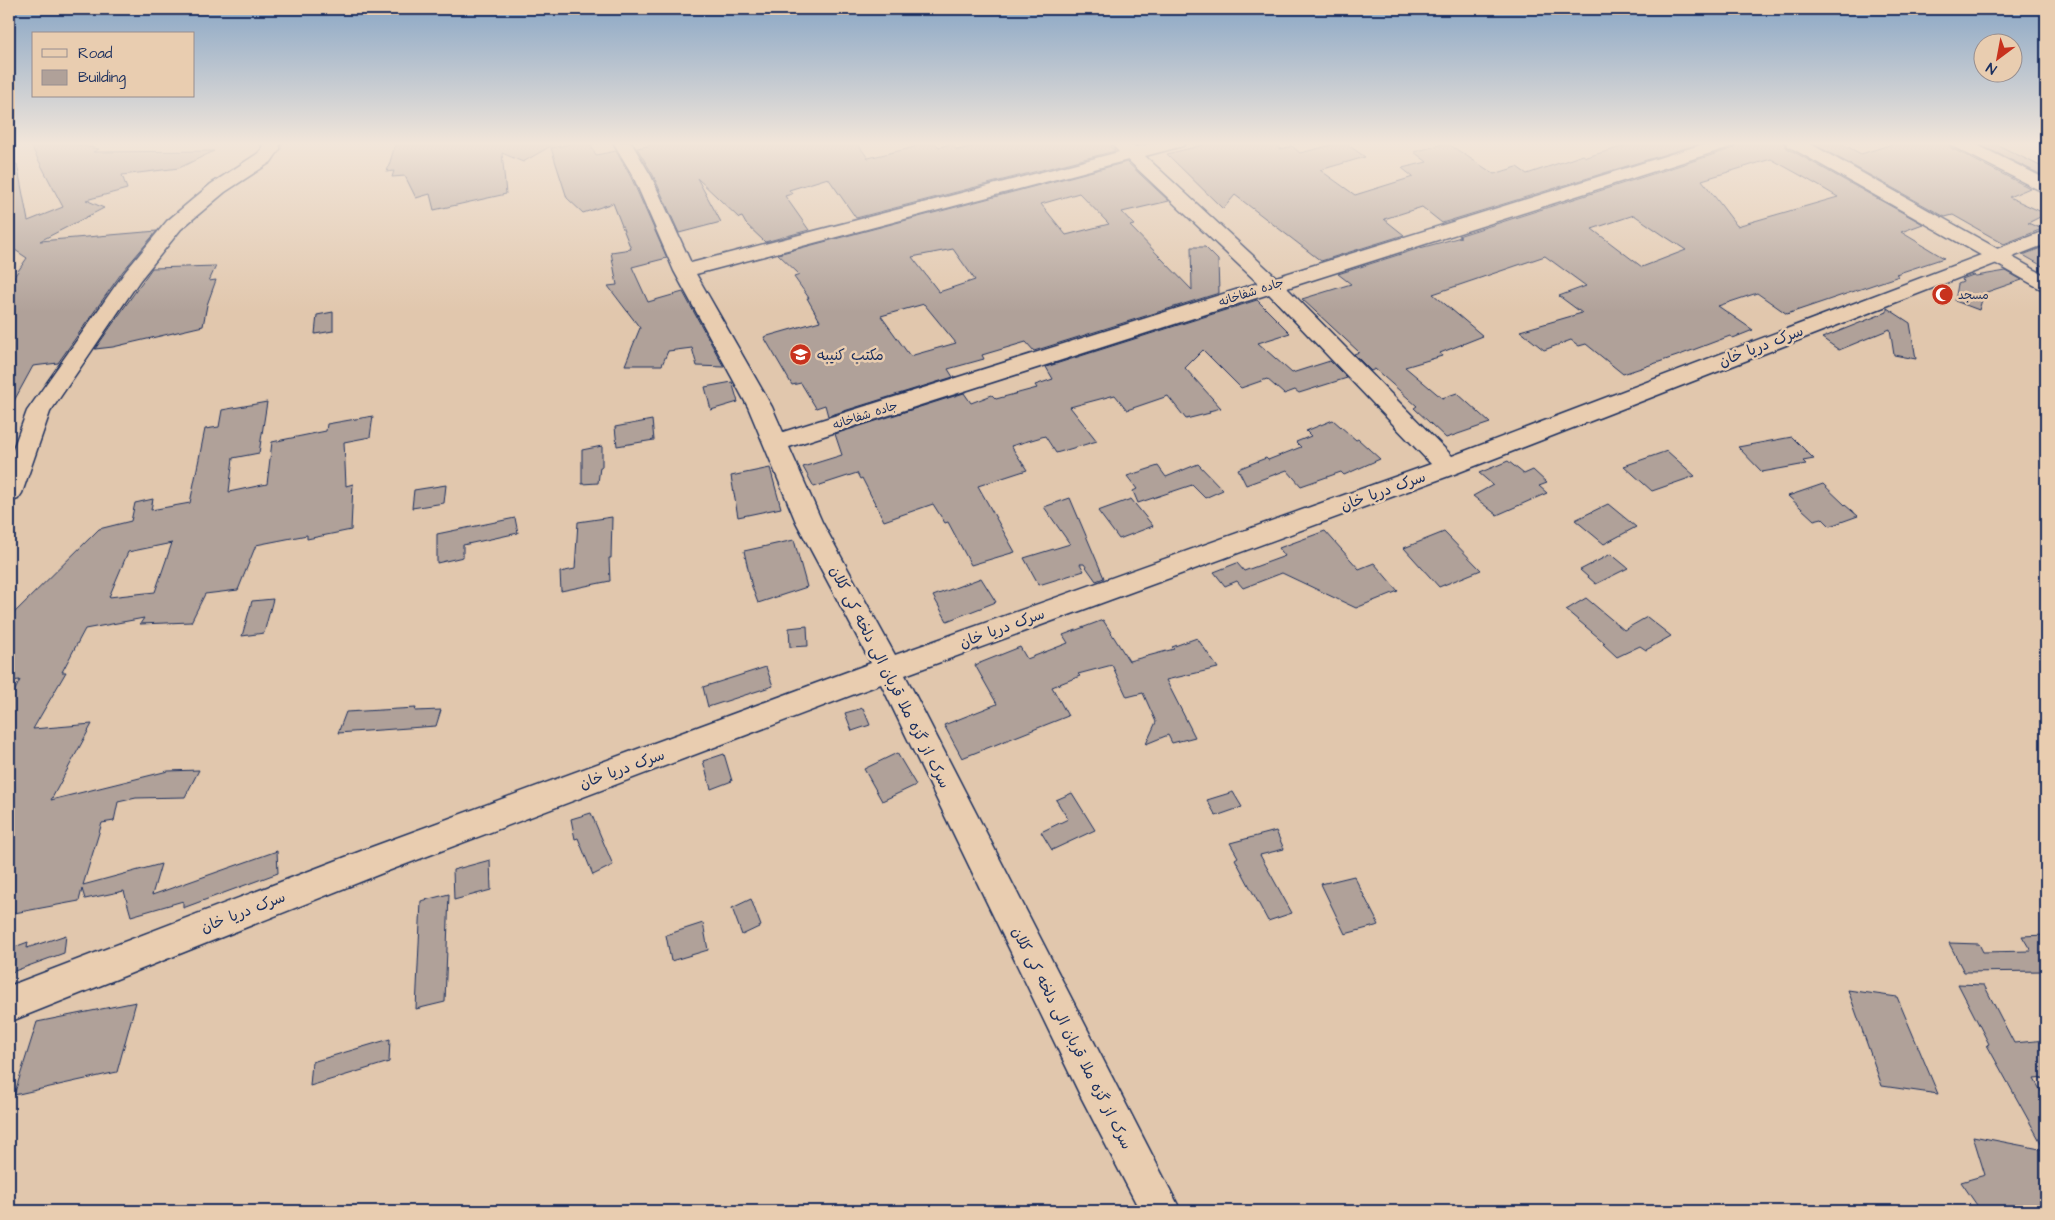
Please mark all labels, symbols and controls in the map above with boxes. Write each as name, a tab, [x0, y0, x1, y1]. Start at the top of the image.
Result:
legend	[32, 32, 195, 98]
north arrow	[1972, 32, 2022, 82]
text: Road	[78, 43, 113, 64]
text: N	[1982, 57, 2001, 79]
text: Building	[78, 67, 126, 89]
street label: جاده شفاخانه	[1216, 274, 1286, 311]
mosque icon: مسجد	[1930, 283, 1954, 307]
place label: مسجد	[1958, 287, 1989, 304]
street label: سرک دریا خان	[1716, 321, 1807, 372]
school or university icon: مکتب کنیبه	[789, 343, 813, 367]
place label: مکتب کنیبه	[817, 345, 884, 366]
street label: جاده شفاخانه	[830, 397, 900, 434]
street label: سرک دریا خان	[1338, 466, 1429, 517]
street label: سرک از گزه ملا قربان الی دلخه کی کلان	[824, 562, 955, 792]
street label: سرک دریا خان	[957, 603, 1048, 654]
street label: سرک دریا خان	[577, 744, 668, 795]
street label: سرک دریا خان	[198, 887, 289, 938]
street label: سرک از گزه ملا قربان الی دلخه کی کلان	[1006, 923, 1137, 1153]

